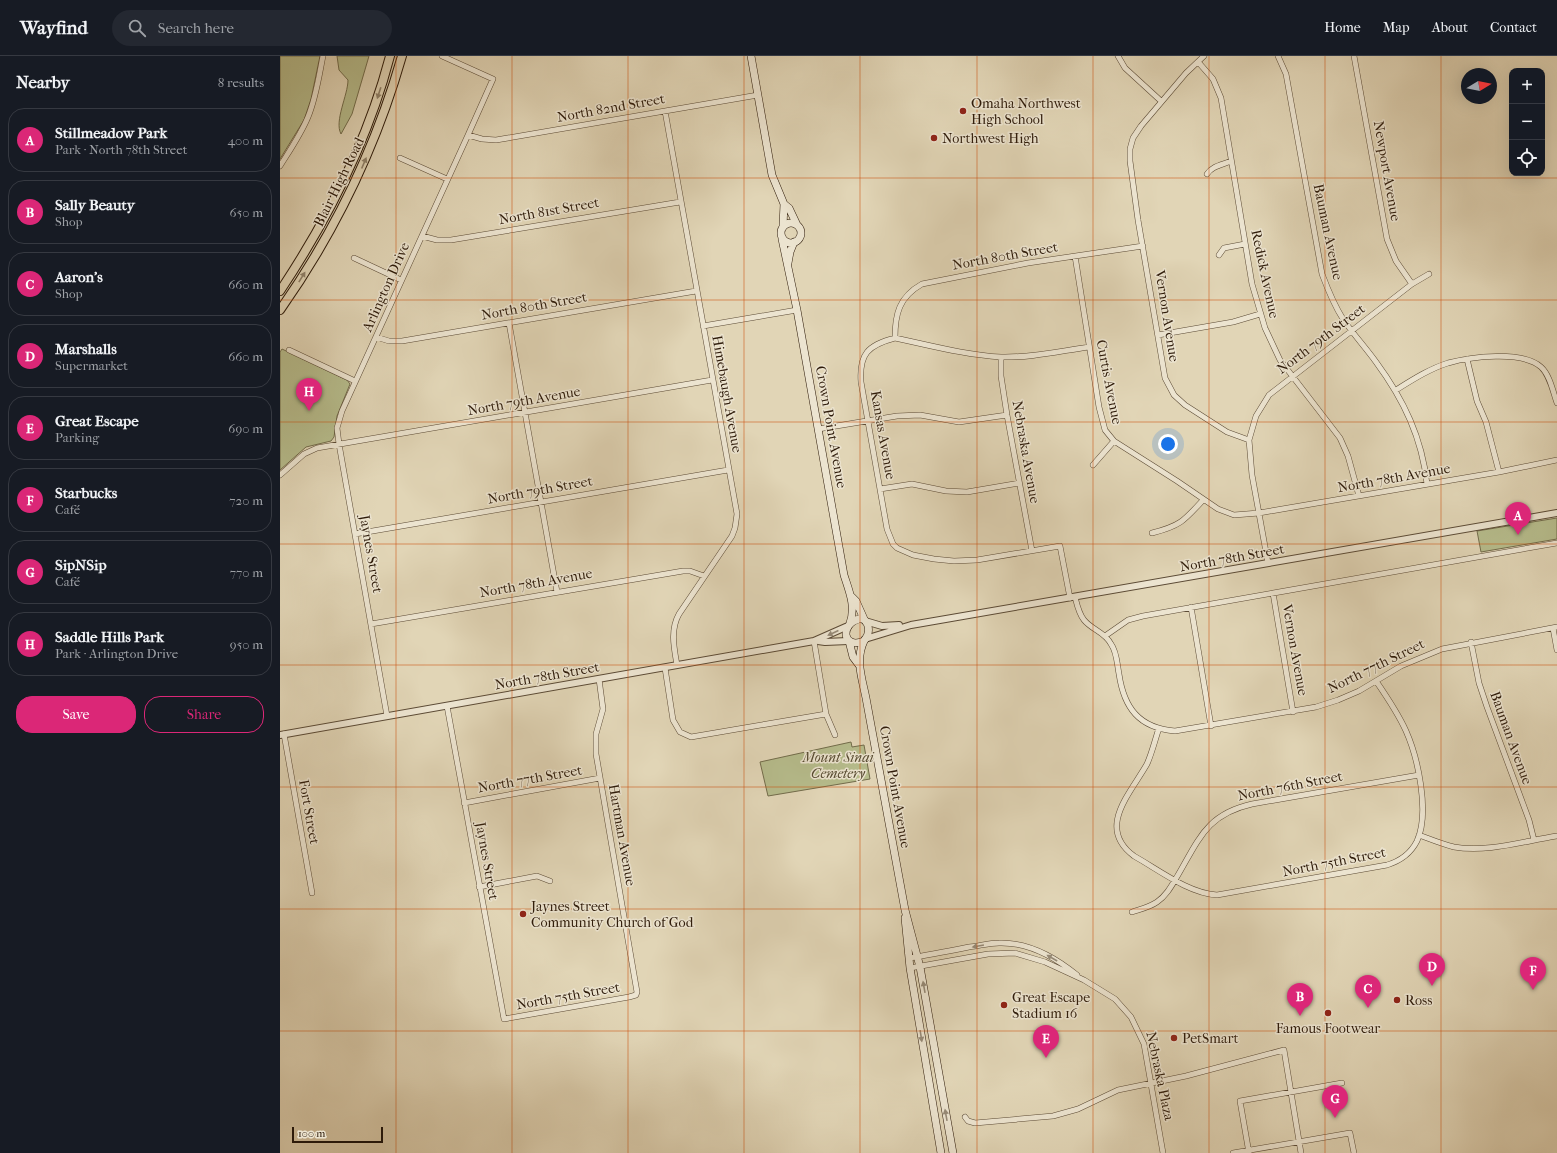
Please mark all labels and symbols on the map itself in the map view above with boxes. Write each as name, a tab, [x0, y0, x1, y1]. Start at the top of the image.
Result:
north arrow	[1461, 68, 1497, 104]
one-way arrow	[375, 88, 381, 100]
street label: North 82nd Street	[556, 90, 666, 126]
place label: Omaha Northwest High School	[971, 95, 1081, 128]
marker: Omaha Northwest High School	[958, 106, 968, 116]
street label: Newport Avenue	[1370, 120, 1404, 222]
place label: Northwest High	[942, 130, 1039, 147]
marker: Northwest High	[929, 133, 939, 143]
street label: Blair High Road	[310, 134, 368, 229]
one-way arrow	[361, 157, 367, 169]
street label: Bauman Avenue	[1310, 182, 1347, 282]
street label: North 81st Street	[498, 194, 600, 228]
street label: Redick Avenue	[1247, 228, 1283, 320]
street label: North 80th Street	[951, 238, 1059, 274]
street label: Arlington Drive	[358, 240, 413, 335]
street label: Vernon Avenue	[1151, 268, 1183, 363]
one-way arrow	[298, 272, 306, 282]
street label: North 80th Street	[480, 288, 588, 324]
street label: North 79th Street	[1273, 300, 1369, 378]
street label: Himebaugh Avenue	[708, 334, 746, 454]
street label: Curtis Avenue	[1092, 338, 1126, 426]
street label: Crown Point Avenue	[812, 364, 850, 490]
pin: H	[296, 378, 322, 411]
street label: North 79th Avenue	[466, 383, 582, 419]
street label: Kansas Avenue	[867, 389, 899, 481]
street label: Nebraska Avenue	[1009, 399, 1043, 505]
your location	[1158, 434, 1178, 454]
street label: North 78th Avenue	[1336, 460, 1452, 496]
street label: North 79th Street	[486, 472, 594, 508]
pin: A	[1505, 502, 1531, 535]
street label: Jaynes Street	[356, 513, 386, 594]
street label: North 78th Street	[1178, 540, 1286, 576]
street label: North 78th Avenue	[478, 565, 594, 601]
street label: Vernon Avenue	[1278, 602, 1311, 697]
one-way arrow	[827, 630, 838, 636]
street label: North 77th Street	[1325, 635, 1427, 697]
street label: North 78th Street	[493, 658, 601, 694]
street label: Bauman Avenue	[1486, 689, 1536, 787]
street label: Crown Point Avenue	[876, 724, 914, 850]
park label: Mount Sinai Cemetery	[802, 749, 874, 782]
street label: North 77th Street	[477, 761, 583, 797]
street label: North 76th Street	[1236, 768, 1344, 804]
street label: Fort Street	[295, 778, 323, 846]
street label: Hartman Avenue	[605, 783, 639, 887]
street label: Jaynes Street	[472, 820, 502, 901]
street label: North 75th Street	[1281, 844, 1387, 880]
place label: Jaynes Street Community Church of God	[530, 898, 694, 931]
marker: Jaynes Street Community Church of God	[518, 909, 528, 919]
one-way arrow	[972, 943, 984, 949]
pin: D	[1419, 953, 1445, 986]
one-way arrow	[1046, 955, 1058, 962]
pin: F	[1520, 957, 1546, 990]
pin: C	[1355, 975, 1381, 1008]
street label: North 75th Street	[515, 979, 621, 1013]
one-way arrow	[920, 980, 926, 993]
pin: B	[1287, 983, 1313, 1016]
place label: Great Escape Stadium 16	[1012, 989, 1090, 1022]
place label: Ross	[1405, 992, 1432, 1009]
marker: Ross	[1392, 995, 1402, 1005]
marker: Great Escape Stadium 16	[999, 1000, 1009, 1010]
marker: Famous Footwear	[1323, 1008, 1333, 1018]
place label: Famous Footwear	[1276, 1020, 1380, 1037]
pin: E	[1033, 1025, 1059, 1058]
one-way arrow	[919, 1030, 925, 1042]
street label: Nebraska Plaza	[1142, 1030, 1178, 1122]
place label: PetSmart	[1182, 1030, 1238, 1047]
marker: PetSmart	[1169, 1033, 1179, 1043]
pin: G	[1322, 1085, 1348, 1118]
one-way arrow	[943, 1108, 949, 1121]
scale bar	[292, 1125, 383, 1144]

